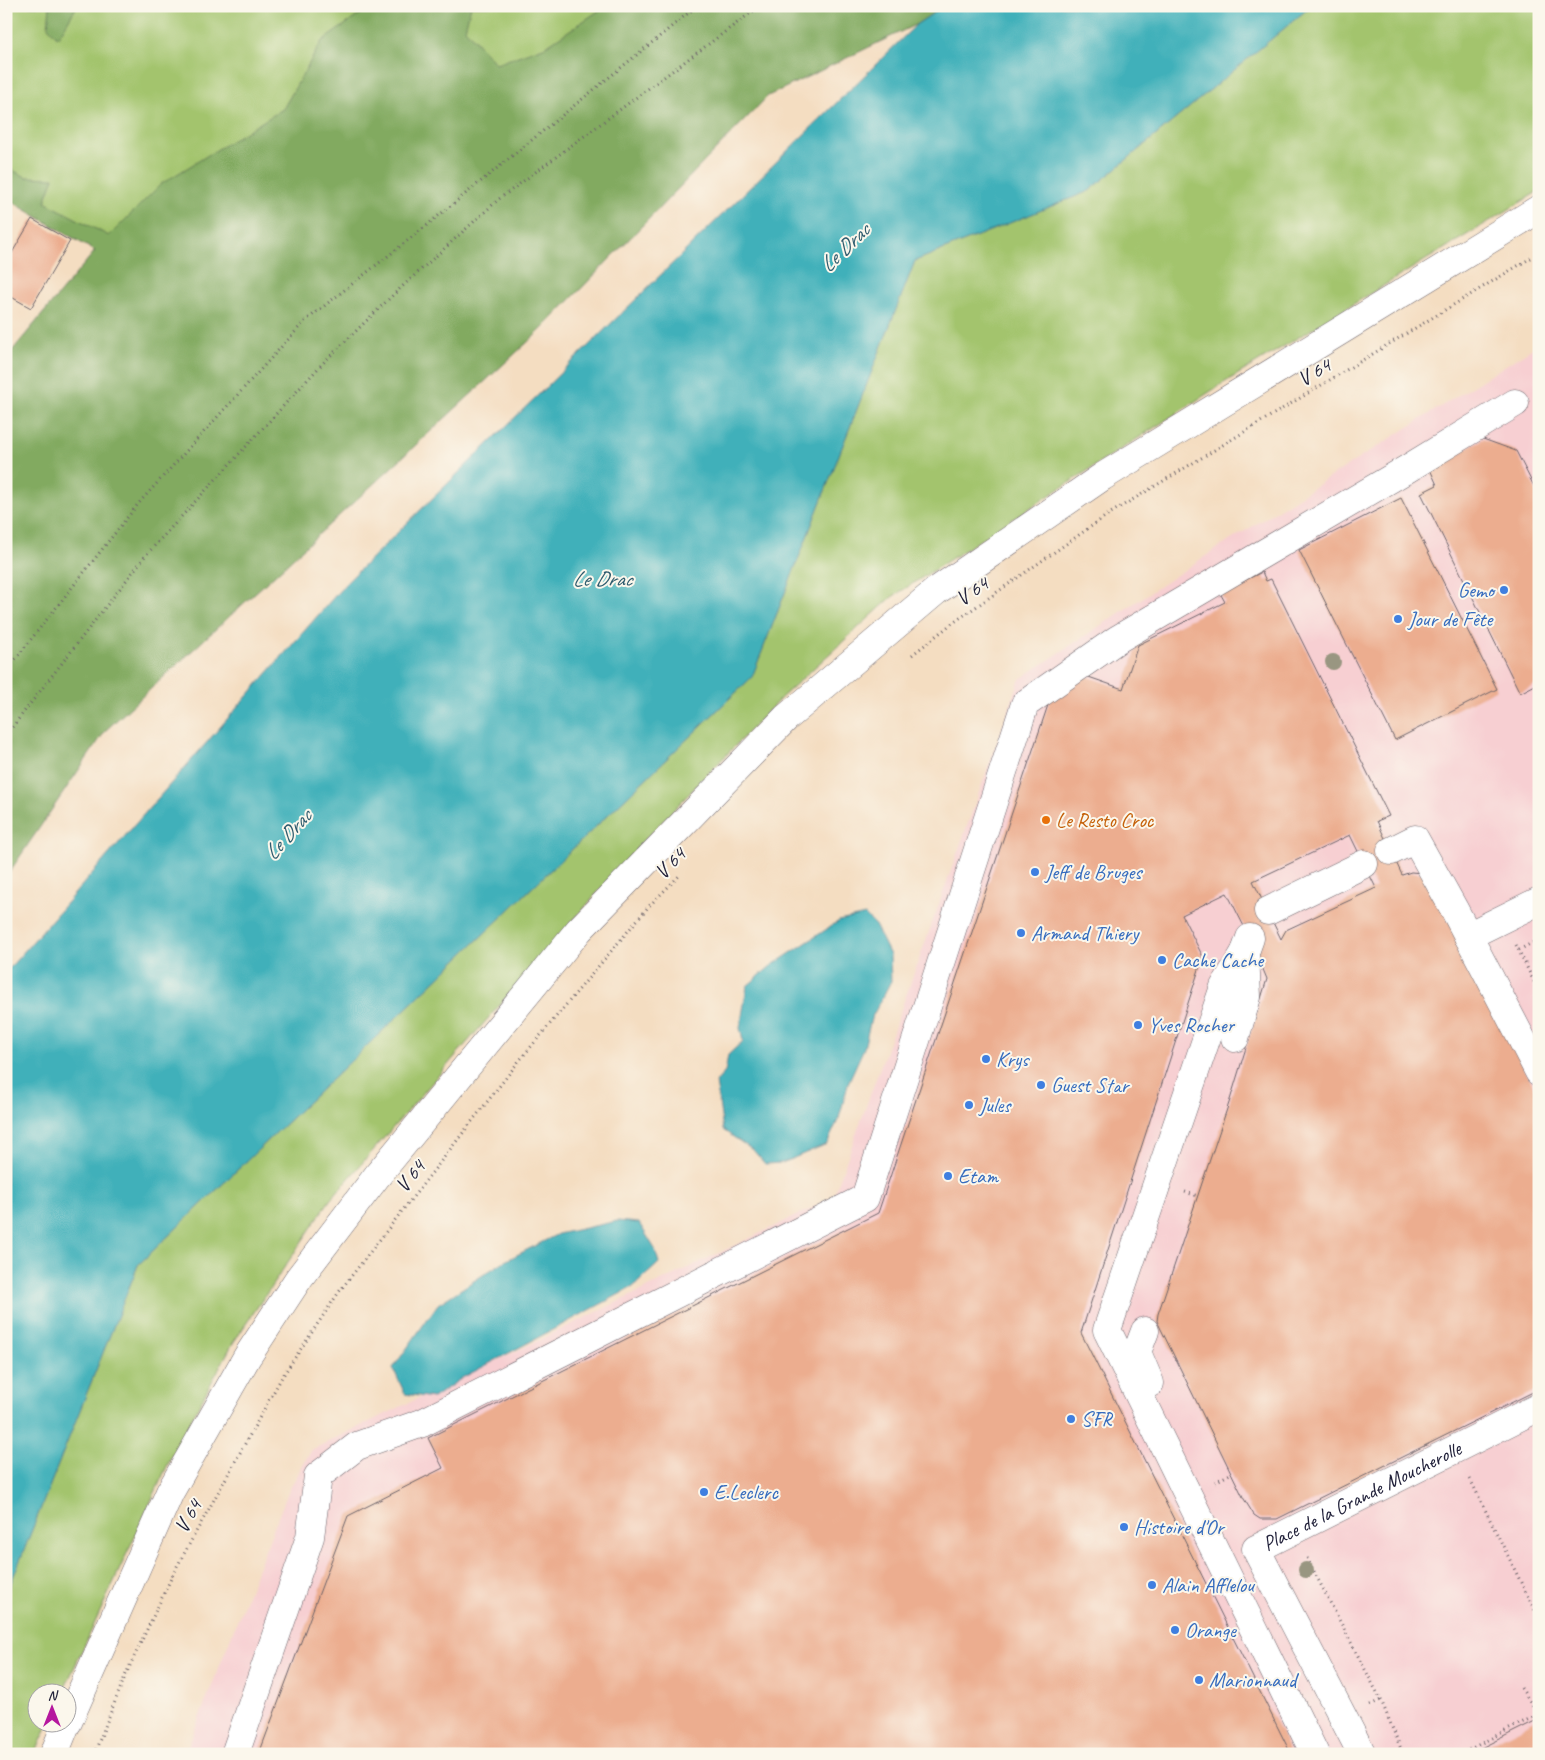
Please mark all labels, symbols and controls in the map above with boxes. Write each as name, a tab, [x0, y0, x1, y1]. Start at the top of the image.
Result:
water label: Le Drac	[814, 215, 878, 278]
street label: V 64	[1293, 351, 1338, 392]
water label: Le Drac	[572, 565, 635, 593]
street label: V 64	[951, 569, 996, 611]
place label: Gemo	[1458, 577, 1497, 603]
marker: Gemo	[1498, 584, 1510, 596]
place label: Jour de Fête	[1407, 606, 1495, 632]
marker: Jour de Fête	[1392, 613, 1404, 625]
water label: Le Drac	[258, 801, 320, 866]
place label: Le Resto Croc	[1056, 807, 1155, 833]
marker: Le Resto Croc	[1040, 814, 1052, 826]
street label: V 64	[649, 840, 693, 884]
place label: Jeff de Bruges	[1044, 859, 1143, 885]
marker: Jeff de Bruges	[1029, 866, 1041, 878]
place label: Armand Thiery	[1031, 920, 1140, 946]
marker: Armand Thiery	[1015, 927, 1027, 939]
place label: Cache Cache	[1172, 947, 1265, 973]
marker: Cache Cache	[1156, 954, 1168, 966]
place label: Yves Rocher	[1148, 1012, 1235, 1038]
marker: Yves Rocher	[1132, 1019, 1144, 1031]
place label: Krys	[996, 1046, 1030, 1072]
marker: Krys	[980, 1053, 992, 1065]
place label: Guest Star	[1051, 1072, 1131, 1098]
marker: Guest Star	[1035, 1079, 1047, 1091]
place label: Jules	[978, 1092, 1012, 1118]
marker: Jules	[963, 1099, 975, 1111]
street label: V 64	[389, 1152, 432, 1198]
place label: Etam	[958, 1163, 999, 1189]
marker: Etam	[942, 1170, 954, 1182]
place label: SFR	[1081, 1406, 1113, 1432]
marker: SFR	[1065, 1413, 1077, 1425]
street label: Place de la Grande Moucherolle	[1258, 1435, 1466, 1557]
place label: E.Leclerc	[714, 1479, 779, 1505]
marker: E.Leclerc	[698, 1486, 710, 1498]
street label: V 64	[168, 1492, 209, 1537]
place label: Histoire d'Or	[1134, 1514, 1226, 1540]
marker: Histoire d'Or	[1118, 1521, 1130, 1533]
place label: Alain Afflelou	[1162, 1572, 1255, 1598]
marker: Alain Afflelou	[1146, 1579, 1158, 1591]
place label: Orange	[1185, 1617, 1237, 1643]
marker: Orange	[1169, 1624, 1181, 1636]
place label: Marionnaud	[1209, 1667, 1300, 1693]
marker: Marionnaud	[1193, 1674, 1205, 1686]
north arrow	[28, 1682, 78, 1732]
text: N	[48, 1687, 59, 1704]

